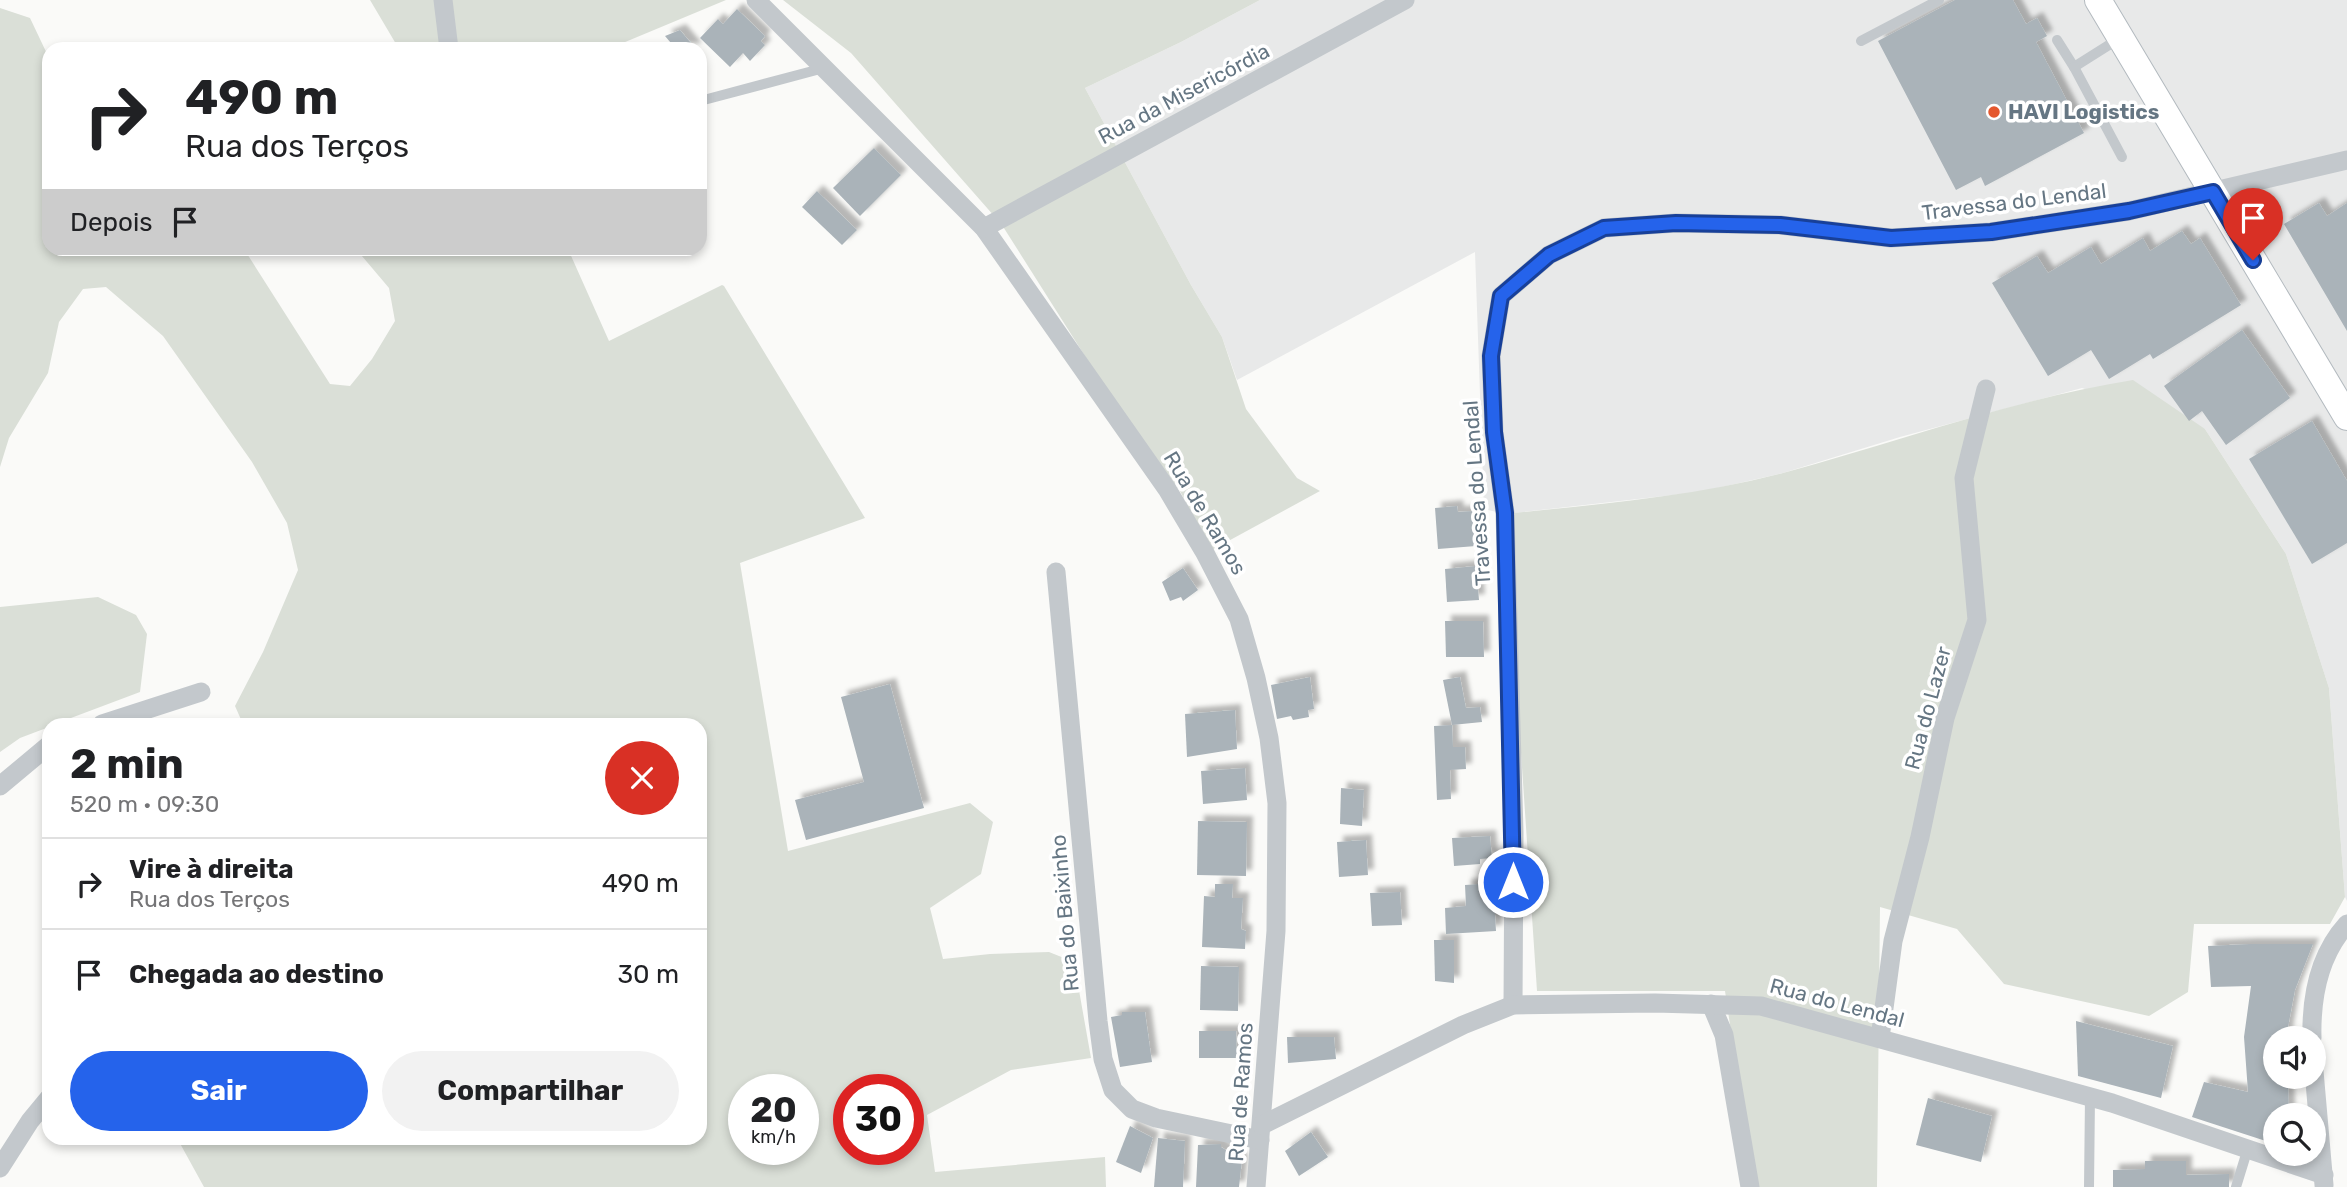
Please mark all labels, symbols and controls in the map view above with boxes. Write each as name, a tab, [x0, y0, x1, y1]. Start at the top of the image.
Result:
street label: Rua da Misericórdia	[1094, 38, 1274, 149]
text: 490 m	[185, 68, 338, 126]
icon: right	[70, 70, 161, 161]
place label: HAVI Logistics	[2008, 99, 2159, 124]
marker: HAVI Logistics	[1986, 104, 2002, 120]
text: Rua dos Terços	[185, 127, 409, 165]
street label: Travessa do Lendal	[1920, 178, 2108, 225]
pin	[2223, 188, 2283, 260]
icon: arrive	[2234, 199, 2272, 237]
icon: arrive	[166, 203, 204, 241]
text: Depois	[70, 207, 152, 238]
street label: Travessa do Lendal	[1458, 399, 1495, 587]
street label: Rua de Ramos	[1159, 447, 1252, 579]
street label: Rua do Lazer	[1899, 644, 1956, 772]
text: 2 min	[70, 739, 184, 789]
button: close	[605, 741, 679, 815]
text: 520 m · 09:30	[70, 790, 219, 818]
street label: Rua do Baixinho	[1045, 834, 1084, 993]
position arrow	[1476, 845, 1550, 919]
text: Vire à direita	[129, 854, 294, 885]
icon: right	[70, 865, 108, 903]
text: 490 m	[602, 868, 679, 899]
text: Rua dos Terços	[129, 885, 290, 913]
icon: arrive	[70, 956, 108, 994]
text: Chegada ao destino	[129, 959, 384, 990]
text: 30 m	[617, 959, 679, 990]
street label: Rua do Lendal	[1767, 973, 1907, 1032]
street label: Rua de Ramos	[1223, 1022, 1258, 1162]
map controls	[2263, 1026, 2326, 1166]
button: sound	[2263, 1026, 2326, 1089]
button: Sair	[70, 1051, 368, 1131]
button: Compartilhar	[382, 1051, 679, 1131]
speed limit sign: 30	[833, 1074, 924, 1165]
text: 20	[750, 1089, 797, 1131]
button: search	[2263, 1103, 2326, 1166]
text: km/h	[751, 1126, 796, 1148]

